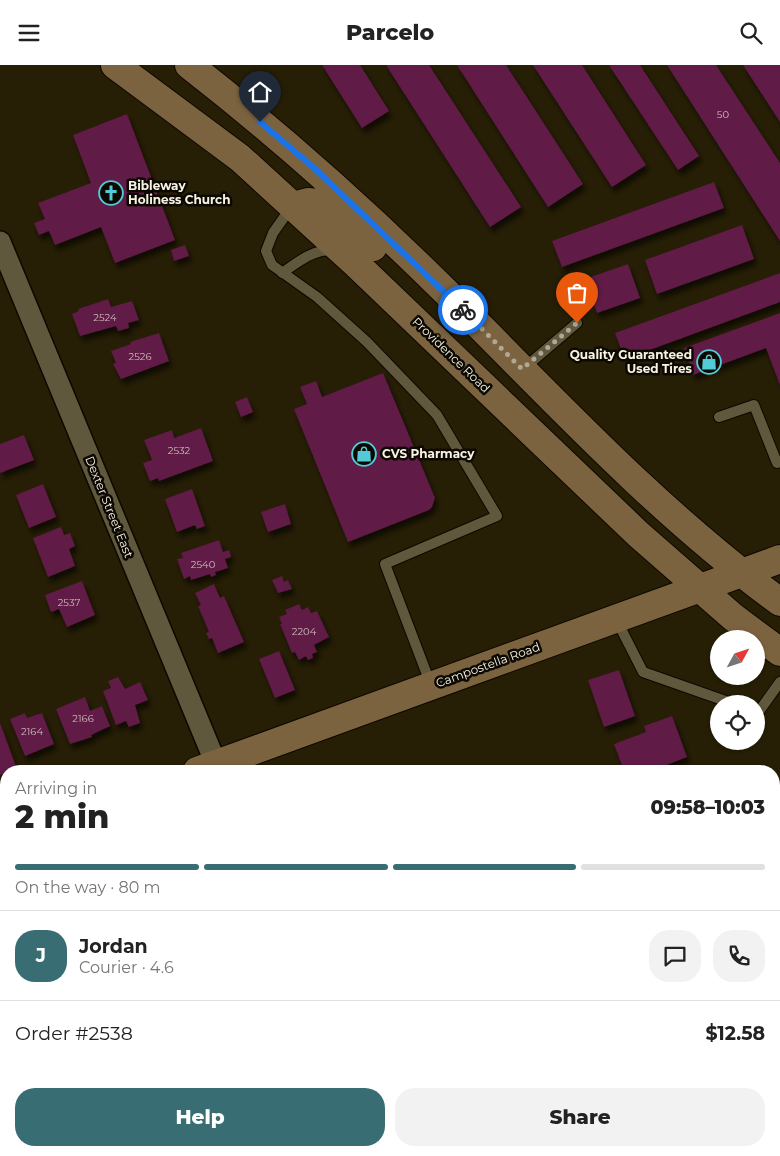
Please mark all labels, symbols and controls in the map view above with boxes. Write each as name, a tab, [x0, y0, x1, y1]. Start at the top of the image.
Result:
icon: menu	[15, 19, 43, 47]
text: Parcelo	[346, 19, 434, 46]
icon: search	[737, 19, 765, 47]
pin	[239, 71, 281, 122]
icon: home	[246, 78, 274, 106]
house number: 50	[717, 108, 730, 121]
place label: Bibleway Holiness Church	[128, 178, 230, 207]
church icon: Bibleway Holiness Church	[98, 180, 124, 206]
pin	[556, 272, 598, 323]
icon: bag	[563, 279, 591, 307]
courier	[438, 285, 488, 335]
icon: bike	[449, 296, 477, 324]
house number: 2524	[93, 311, 117, 324]
street label: Providence Road	[409, 314, 493, 395]
place label: Quality Guaranteed Used Tires	[570, 347, 693, 376]
shop icon: Quality Guaranteed Used Tires	[696, 349, 722, 375]
house number: 2526	[128, 350, 152, 363]
shop icon: CVS Pharmacy	[351, 441, 377, 467]
house number: 2532	[168, 444, 191, 457]
place label: CVS Pharmacy	[382, 446, 475, 461]
street label: Dexter Street East	[82, 454, 137, 560]
house number: 2540	[191, 558, 216, 571]
house number: 2537	[58, 596, 80, 609]
house number: 2204	[292, 625, 317, 638]
north arrow	[710, 630, 765, 685]
map controls	[710, 630, 765, 750]
street label: Campostella Road	[434, 639, 542, 690]
button: locate	[710, 695, 765, 750]
house number: 2166	[72, 712, 94, 725]
house number: 2164	[21, 725, 43, 738]
text: Arriving in	[15, 779, 97, 798]
text: 09:58–10:03	[651, 796, 765, 819]
text: 2 min	[15, 797, 109, 836]
text: On the way · 80 m	[15, 878, 161, 897]
button: chat	[649, 930, 701, 982]
button: phone	[713, 930, 765, 982]
text: Jordan	[79, 935, 148, 958]
text: J	[36, 944, 46, 967]
text: Courier · 4.6	[79, 958, 174, 977]
text: Order #2538	[15, 1022, 133, 1045]
text: $12.58	[705, 1022, 765, 1045]
button: Help	[15, 1088, 385, 1146]
button: Share	[395, 1088, 765, 1146]

